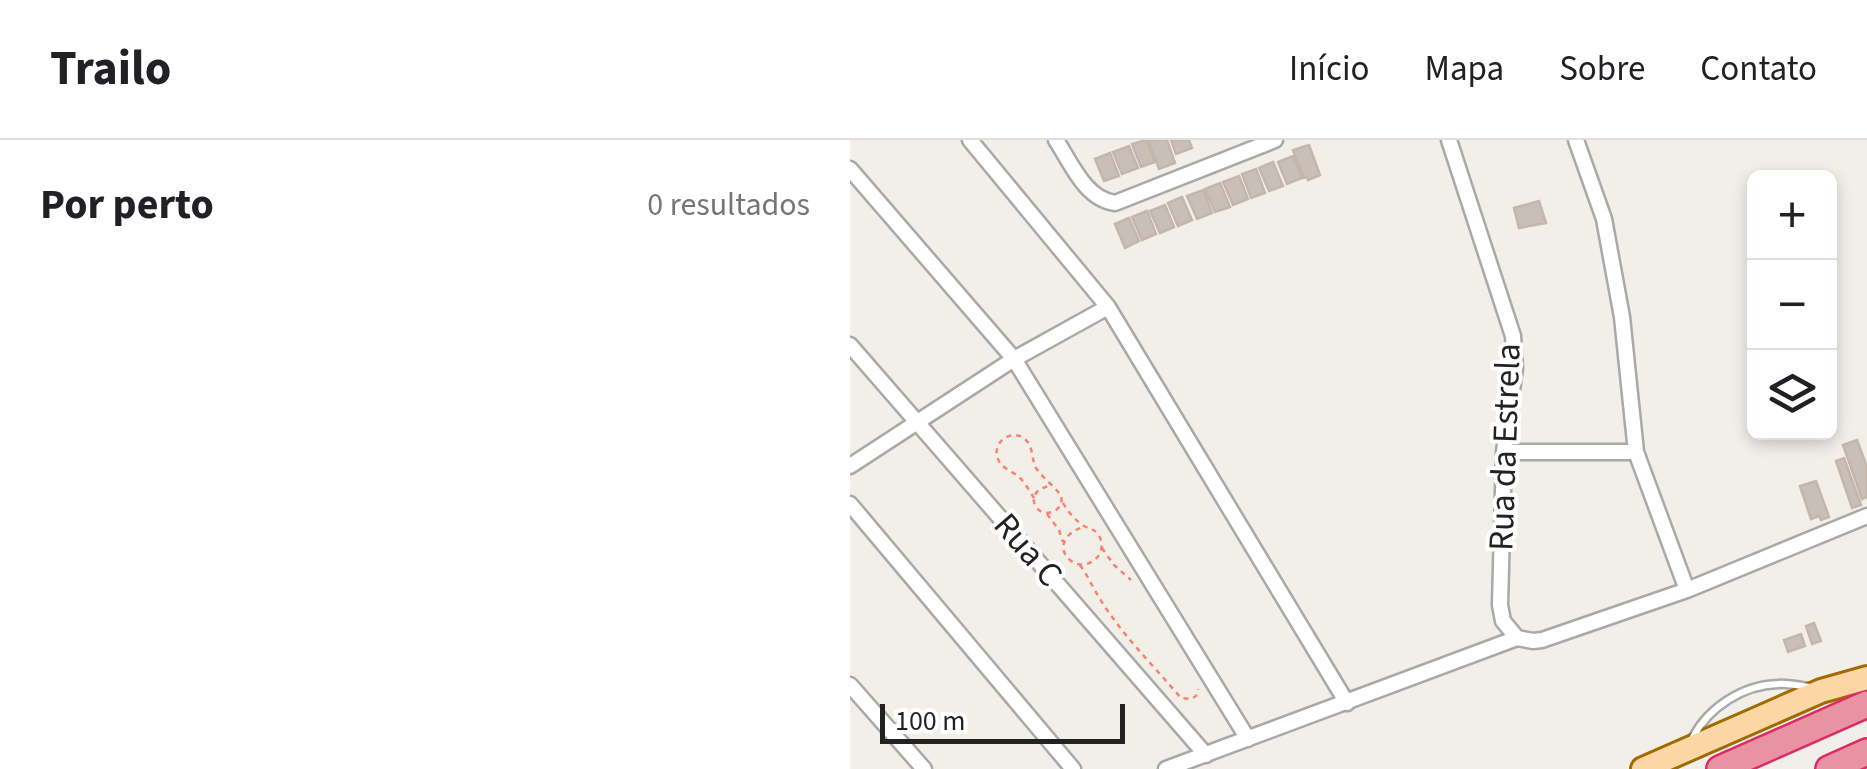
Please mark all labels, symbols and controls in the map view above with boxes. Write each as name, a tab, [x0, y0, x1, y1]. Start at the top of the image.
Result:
text: Trailo	[50, 35, 171, 103]
text: Início	[1289, 44, 1369, 94]
text: Mapa	[1424, 44, 1504, 94]
text: Sobre	[1559, 44, 1645, 94]
text: Contato	[1700, 44, 1817, 94]
map controls	[1747, 170, 1837, 440]
button: +	[1747, 170, 1837, 260]
text: Por perto	[40, 175, 214, 235]
text: 0 resultados	[647, 182, 810, 228]
button: −	[1747, 260, 1837, 350]
street label: Rua da Estrela	[1476, 342, 1534, 552]
button: layers	[1747, 350, 1837, 440]
street label: Rua C	[982, 502, 1074, 598]
scale bar	[880, 699, 1125, 744]
text: 100 m	[895, 701, 966, 741]

